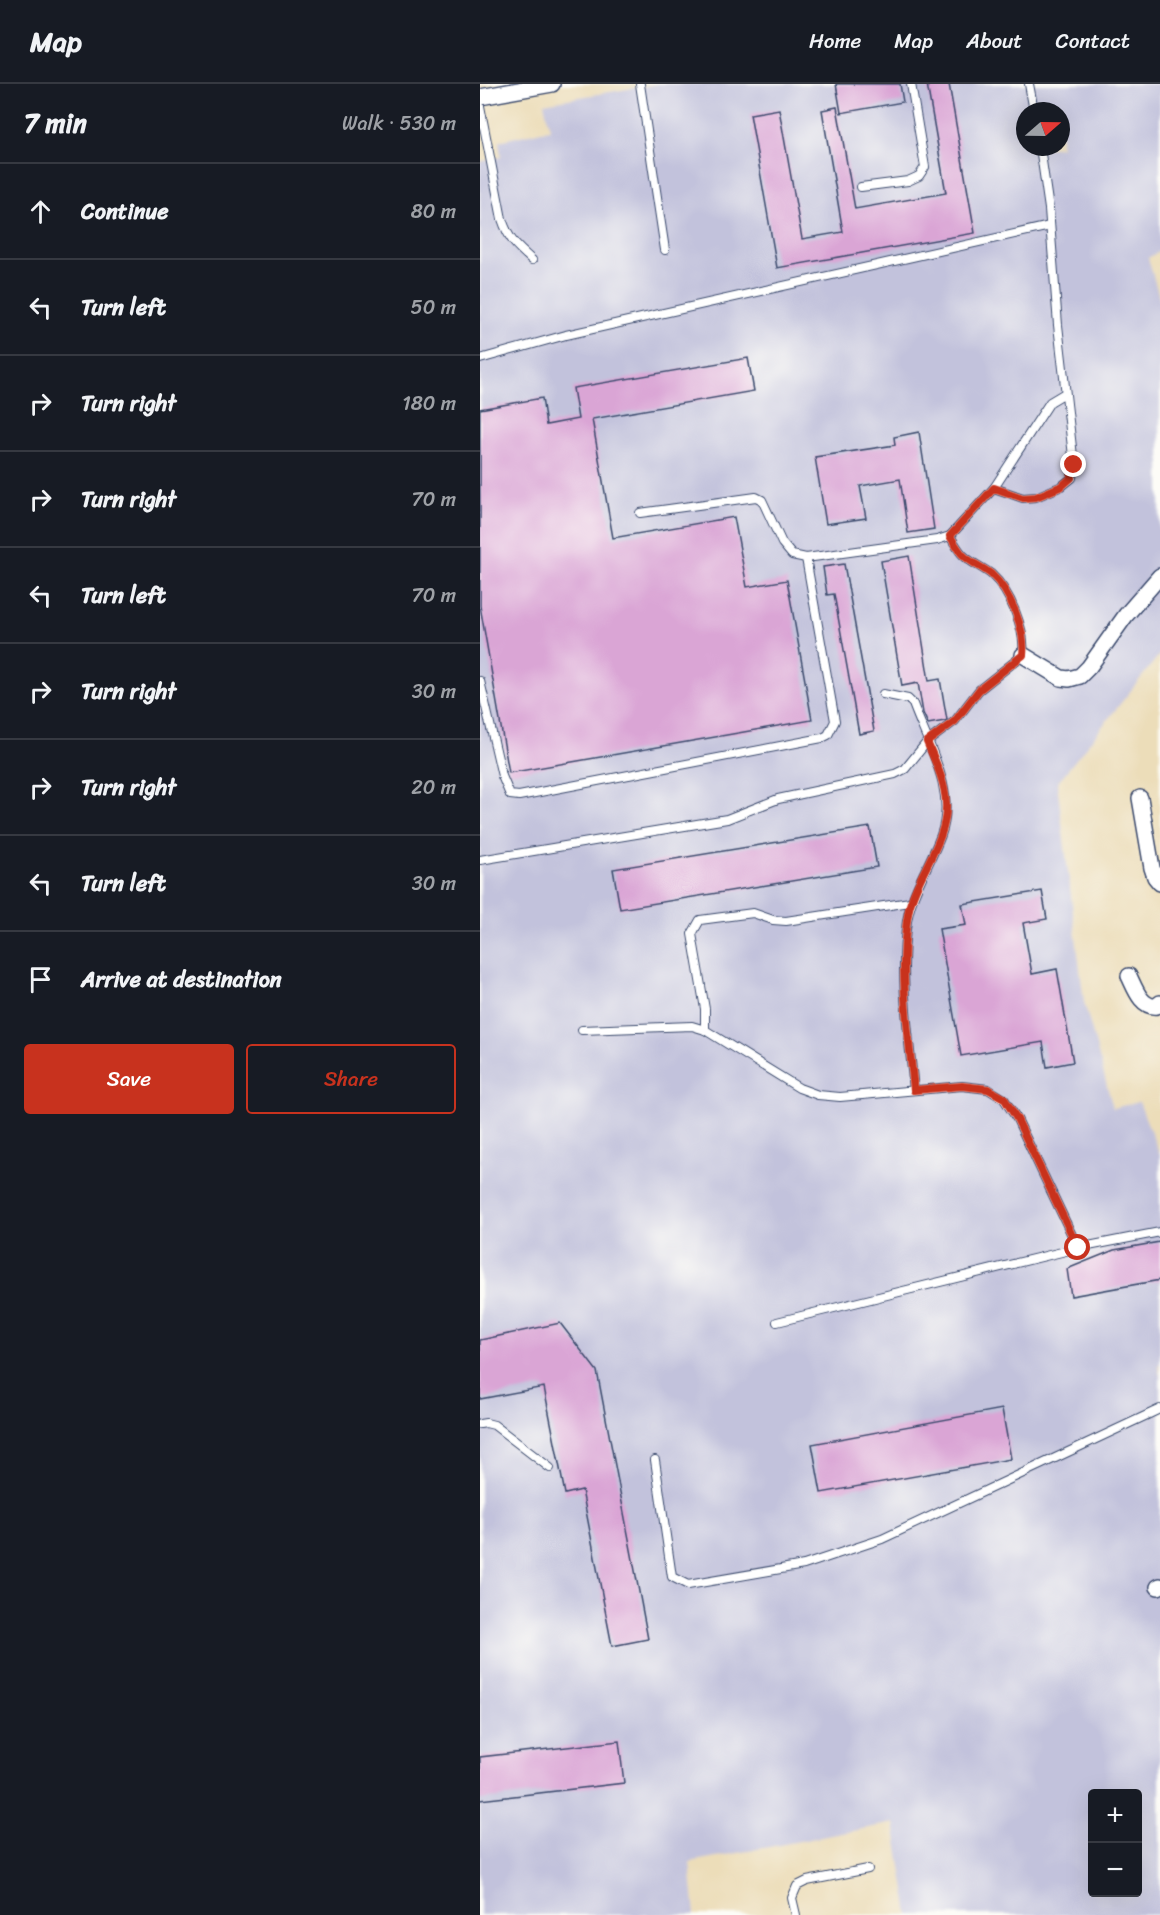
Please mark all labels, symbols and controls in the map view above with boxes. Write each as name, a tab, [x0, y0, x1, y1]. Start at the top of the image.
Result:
text: Map	[30, 17, 82, 66]
text: Home	[809, 22, 861, 60]
text: Map	[894, 22, 933, 60]
text: About	[966, 22, 1023, 60]
text: Contact	[1056, 22, 1130, 60]
text: 7 min	[24, 100, 87, 146]
north arrow	[1016, 102, 1070, 156]
text: Walk · 530 m	[342, 106, 456, 141]
text: Continue	[81, 192, 169, 231]
text: 80 m	[411, 194, 456, 229]
icon: ahead	[24, 195, 57, 228]
text: Turn left	[81, 288, 166, 327]
text: 50 m	[411, 290, 456, 325]
icon: left	[24, 291, 57, 324]
text: Turn right	[81, 384, 176, 423]
text: 180 m	[402, 386, 456, 421]
icon: right	[24, 387, 57, 420]
route end	[1060, 451, 1086, 477]
text: Turn right	[81, 480, 176, 519]
text: 70 m	[411, 482, 456, 517]
icon: right	[24, 483, 57, 516]
text: Turn left	[81, 576, 166, 615]
text: 70 m	[411, 578, 456, 613]
icon: left	[24, 579, 57, 612]
text: Turn right	[81, 672, 176, 711]
text: 30 m	[412, 674, 456, 709]
icon: right	[24, 675, 57, 708]
text: Turn right	[81, 768, 176, 807]
text: 20 m	[411, 770, 456, 805]
icon: right	[24, 771, 57, 804]
text: Turn left	[81, 864, 166, 903]
text: 30 m	[412, 866, 456, 901]
icon: left	[24, 867, 57, 900]
text: Arrive at destination	[81, 960, 282, 999]
icon: arrive	[24, 963, 57, 996]
button: Save	[24, 1044, 234, 1114]
button: Share	[246, 1044, 456, 1114]
route start	[1064, 1234, 1090, 1260]
map controls	[1088, 1789, 1142, 1897]
button: +	[1088, 1789, 1142, 1843]
button: −	[1088, 1843, 1142, 1897]

